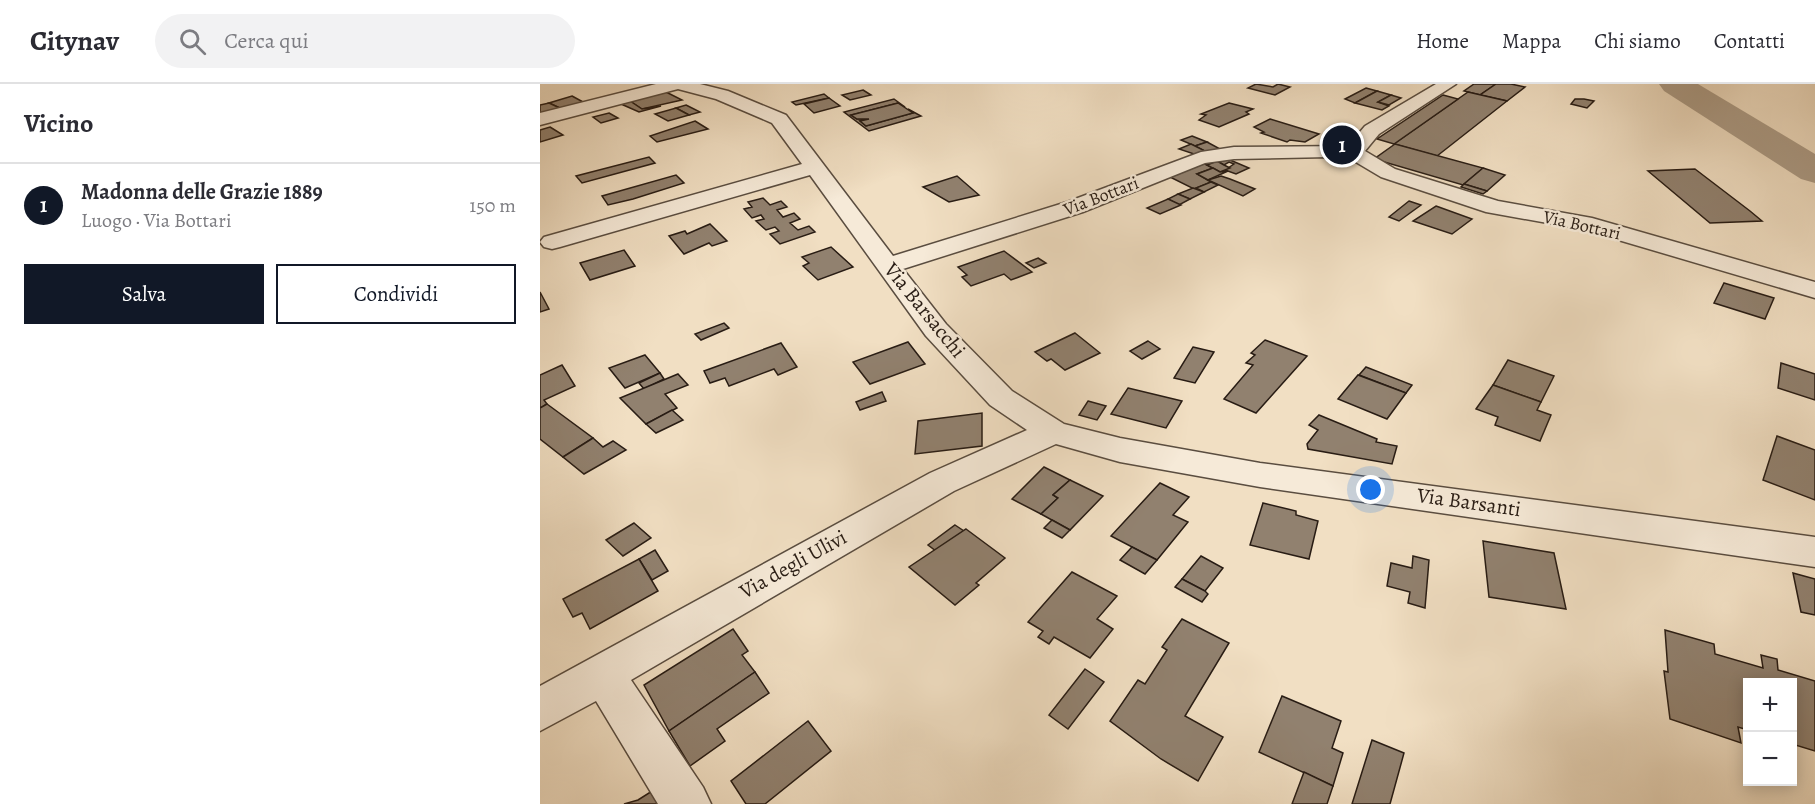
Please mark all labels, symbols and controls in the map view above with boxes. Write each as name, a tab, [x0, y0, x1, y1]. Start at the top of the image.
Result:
search box	[155, 14, 575, 68]
text: Citynav	[30, 22, 119, 60]
icon: search	[176, 25, 209, 58]
text: Cerca qui	[224, 26, 309, 56]
text: Home	[1416, 27, 1469, 55]
text: Mappa	[1502, 27, 1561, 55]
text: Chi siamo	[1594, 27, 1681, 55]
text: Contatti	[1714, 27, 1785, 55]
text: Vicino	[24, 106, 93, 141]
pin: 1	[1322, 122, 1362, 168]
street label: Via Bottari	[1059, 171, 1142, 222]
text: Madonna delle Grazie 1889	[81, 177, 323, 207]
text: 1	[40, 192, 47, 219]
text: 150 m	[469, 192, 516, 219]
street label: Via Bottari	[1540, 204, 1623, 246]
text: Luogo · Via Bottari	[81, 207, 232, 234]
street label: Via Barsacchi	[877, 256, 972, 364]
button: Salva	[24, 264, 264, 324]
button: Condividi	[276, 264, 516, 324]
your location	[1356, 475, 1385, 504]
street label: Via Barsanti	[1414, 481, 1523, 523]
street label: Via degli Ulivi	[733, 523, 852, 605]
map controls	[1743, 678, 1797, 786]
button: +	[1743, 678, 1797, 732]
button: −	[1743, 732, 1797, 786]

